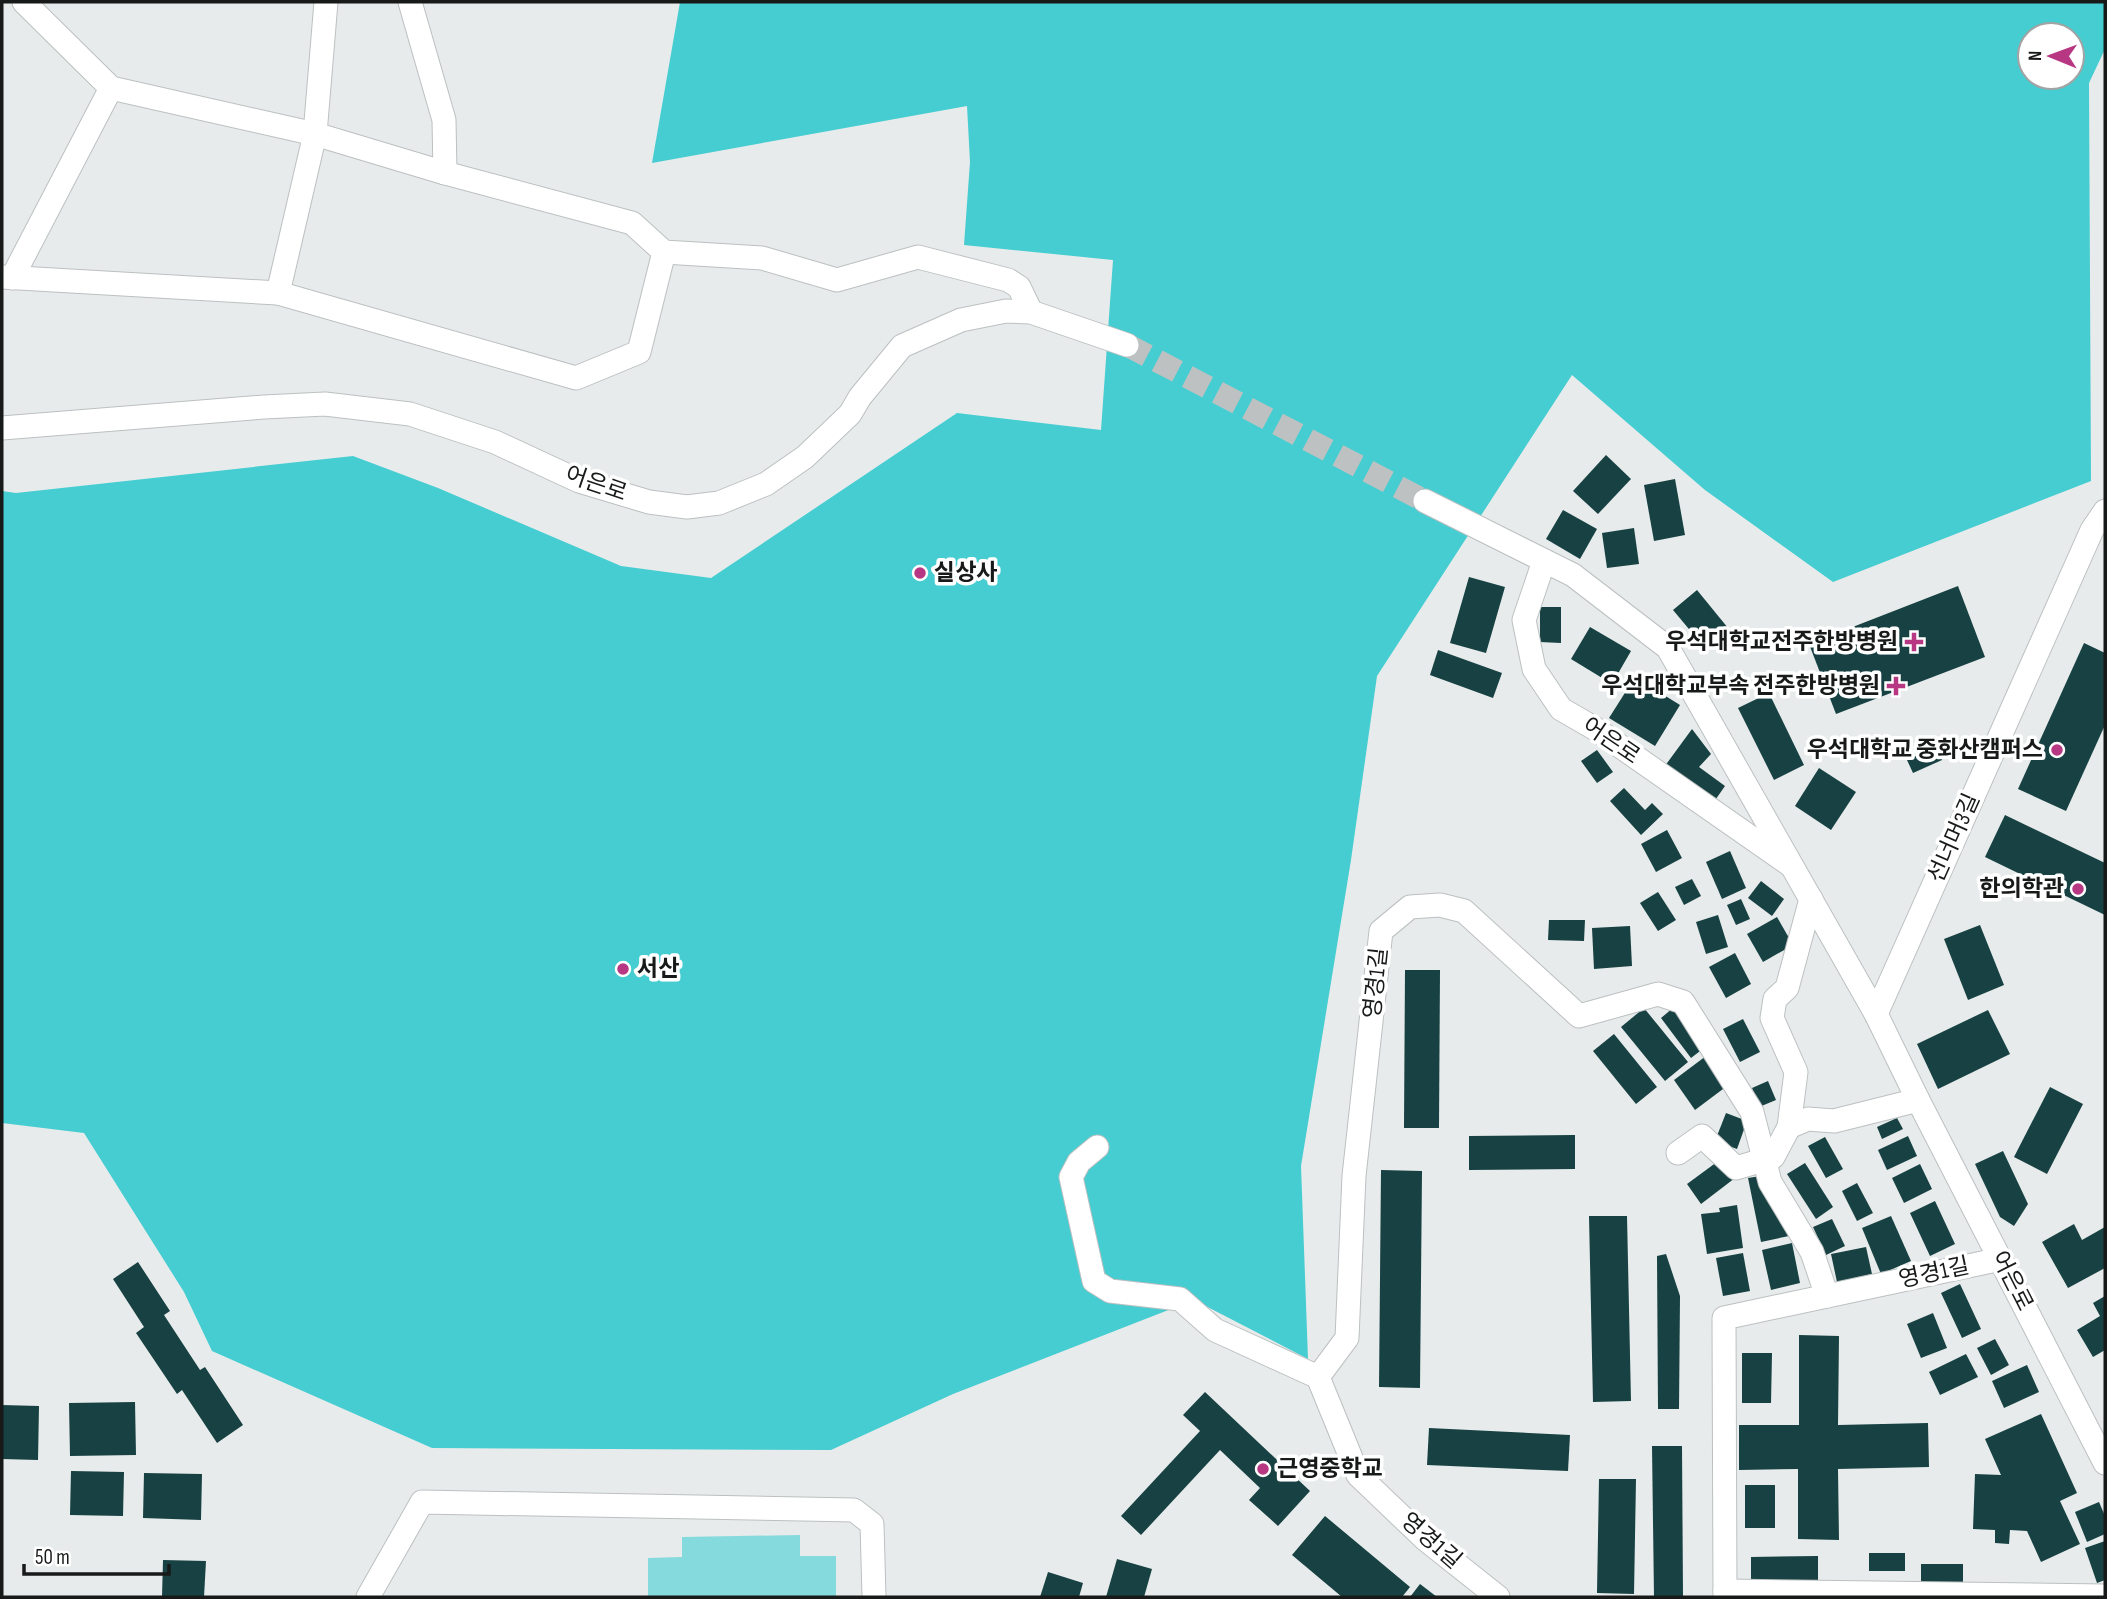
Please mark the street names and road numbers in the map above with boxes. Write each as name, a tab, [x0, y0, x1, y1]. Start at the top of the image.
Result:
street label: 어은로	[561, 460, 631, 508]
street label: 어은로	[1577, 712, 1645, 770]
street label: 선너머3길	[1922, 789, 1986, 887]
street label: 영경1길	[1358, 946, 1394, 1020]
street label: 어은로	[1985, 1246, 2039, 1316]
street label: 영경1길	[1896, 1252, 1972, 1294]
street label: 영경1길	[1395, 1507, 1467, 1575]

